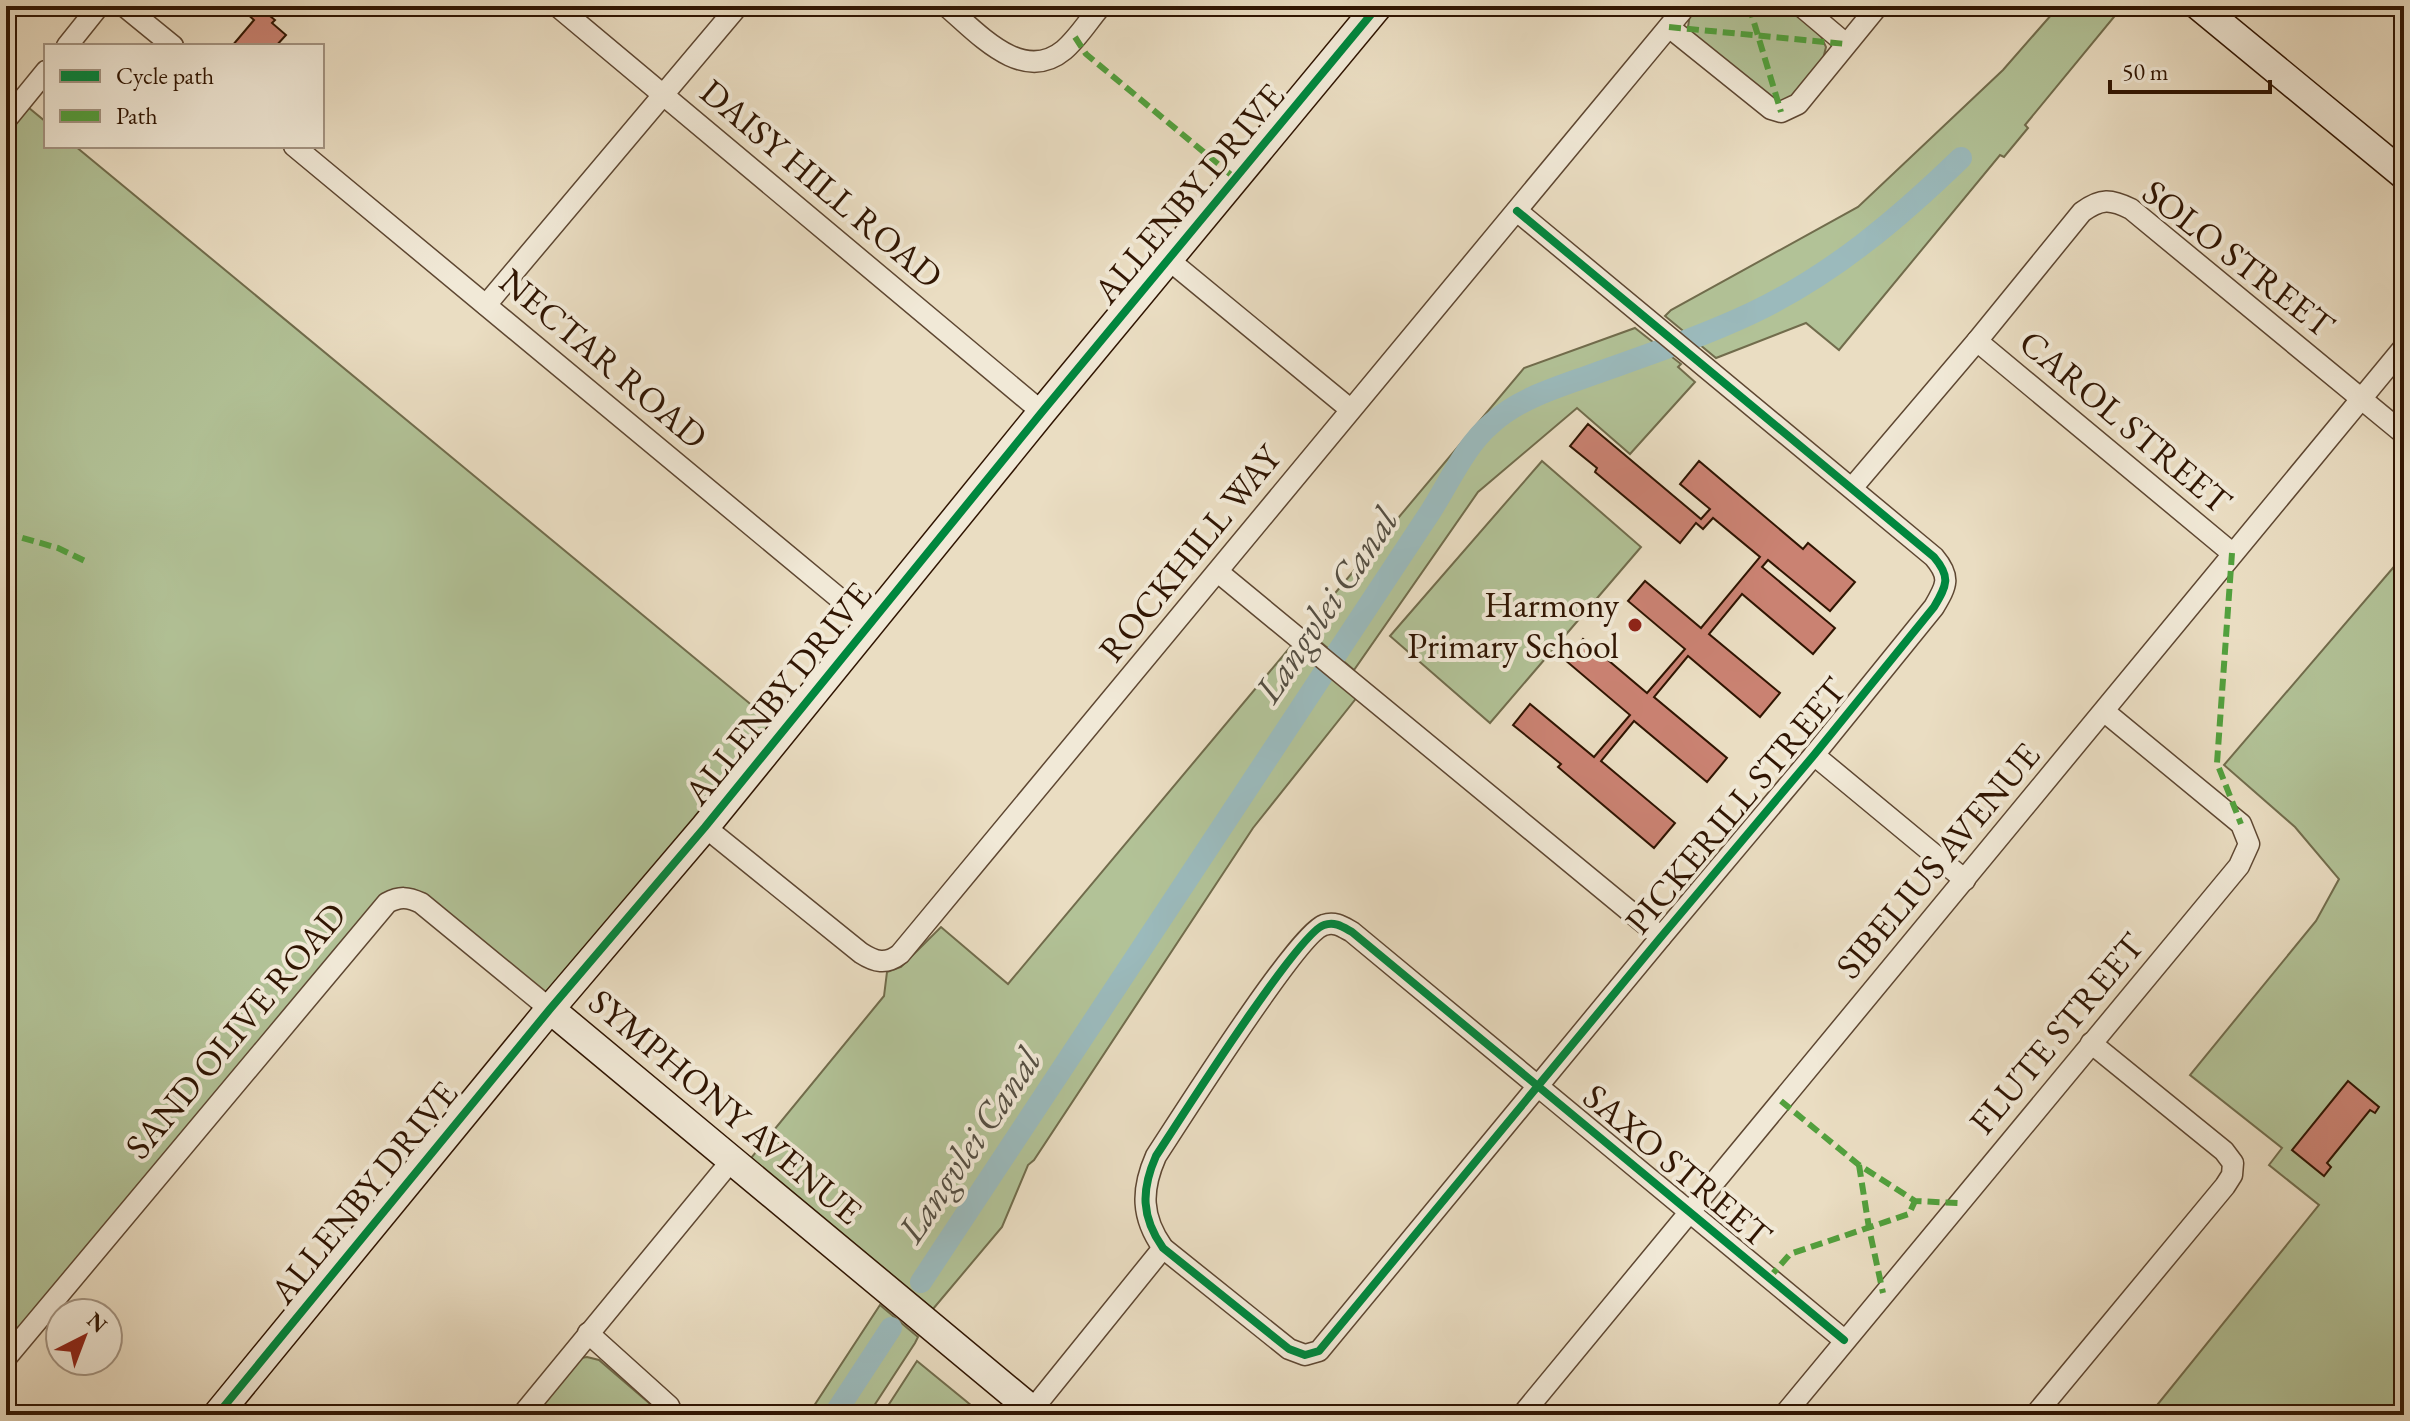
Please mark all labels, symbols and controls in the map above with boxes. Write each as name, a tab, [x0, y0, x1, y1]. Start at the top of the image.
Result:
legend	[44, 44, 324, 148]
scale bar	[2110, 44, 2270, 94]
text: 50 m	[2122, 56, 2169, 87]
text: Cycle path	[116, 60, 214, 91]
street label: DAISY HILL ROAD	[691, 68, 953, 299]
street label: ALLENBY DRIVE	[1082, 73, 1294, 314]
text: Path	[116, 100, 158, 131]
street label: SOLO STREET	[2133, 169, 2345, 349]
street label: NECTAR ROAD	[490, 258, 717, 459]
street label: CAROL STREET	[2010, 319, 2242, 525]
street label: ROCKHILL WAY	[1088, 434, 1292, 671]
water label: Langvlei Canal	[1242, 497, 1409, 712]
street label: ALLENBY DRIVE	[672, 572, 882, 815]
place label: Harmony Primary School	[1407, 581, 1619, 669]
marker: Harmony Primary School	[1626, 616, 1644, 634]
street label: PICKERILL STREET	[1614, 667, 1857, 943]
street label: SIBELIUS AVENUE	[1825, 733, 2050, 988]
street label: SAND OLIVE ROAD	[114, 892, 357, 1168]
street label: FLUTE STREET	[1958, 922, 2155, 1144]
street label: SYMPHONY AVENUE	[579, 978, 872, 1235]
water label: Langvlei Canal	[885, 1037, 1052, 1252]
street label: ALLENBY DRIVE	[258, 1071, 468, 1314]
street label: SAXO STREET	[1574, 1073, 1782, 1258]
north arrow	[44, 1297, 124, 1377]
text: N	[81, 1306, 114, 1339]

